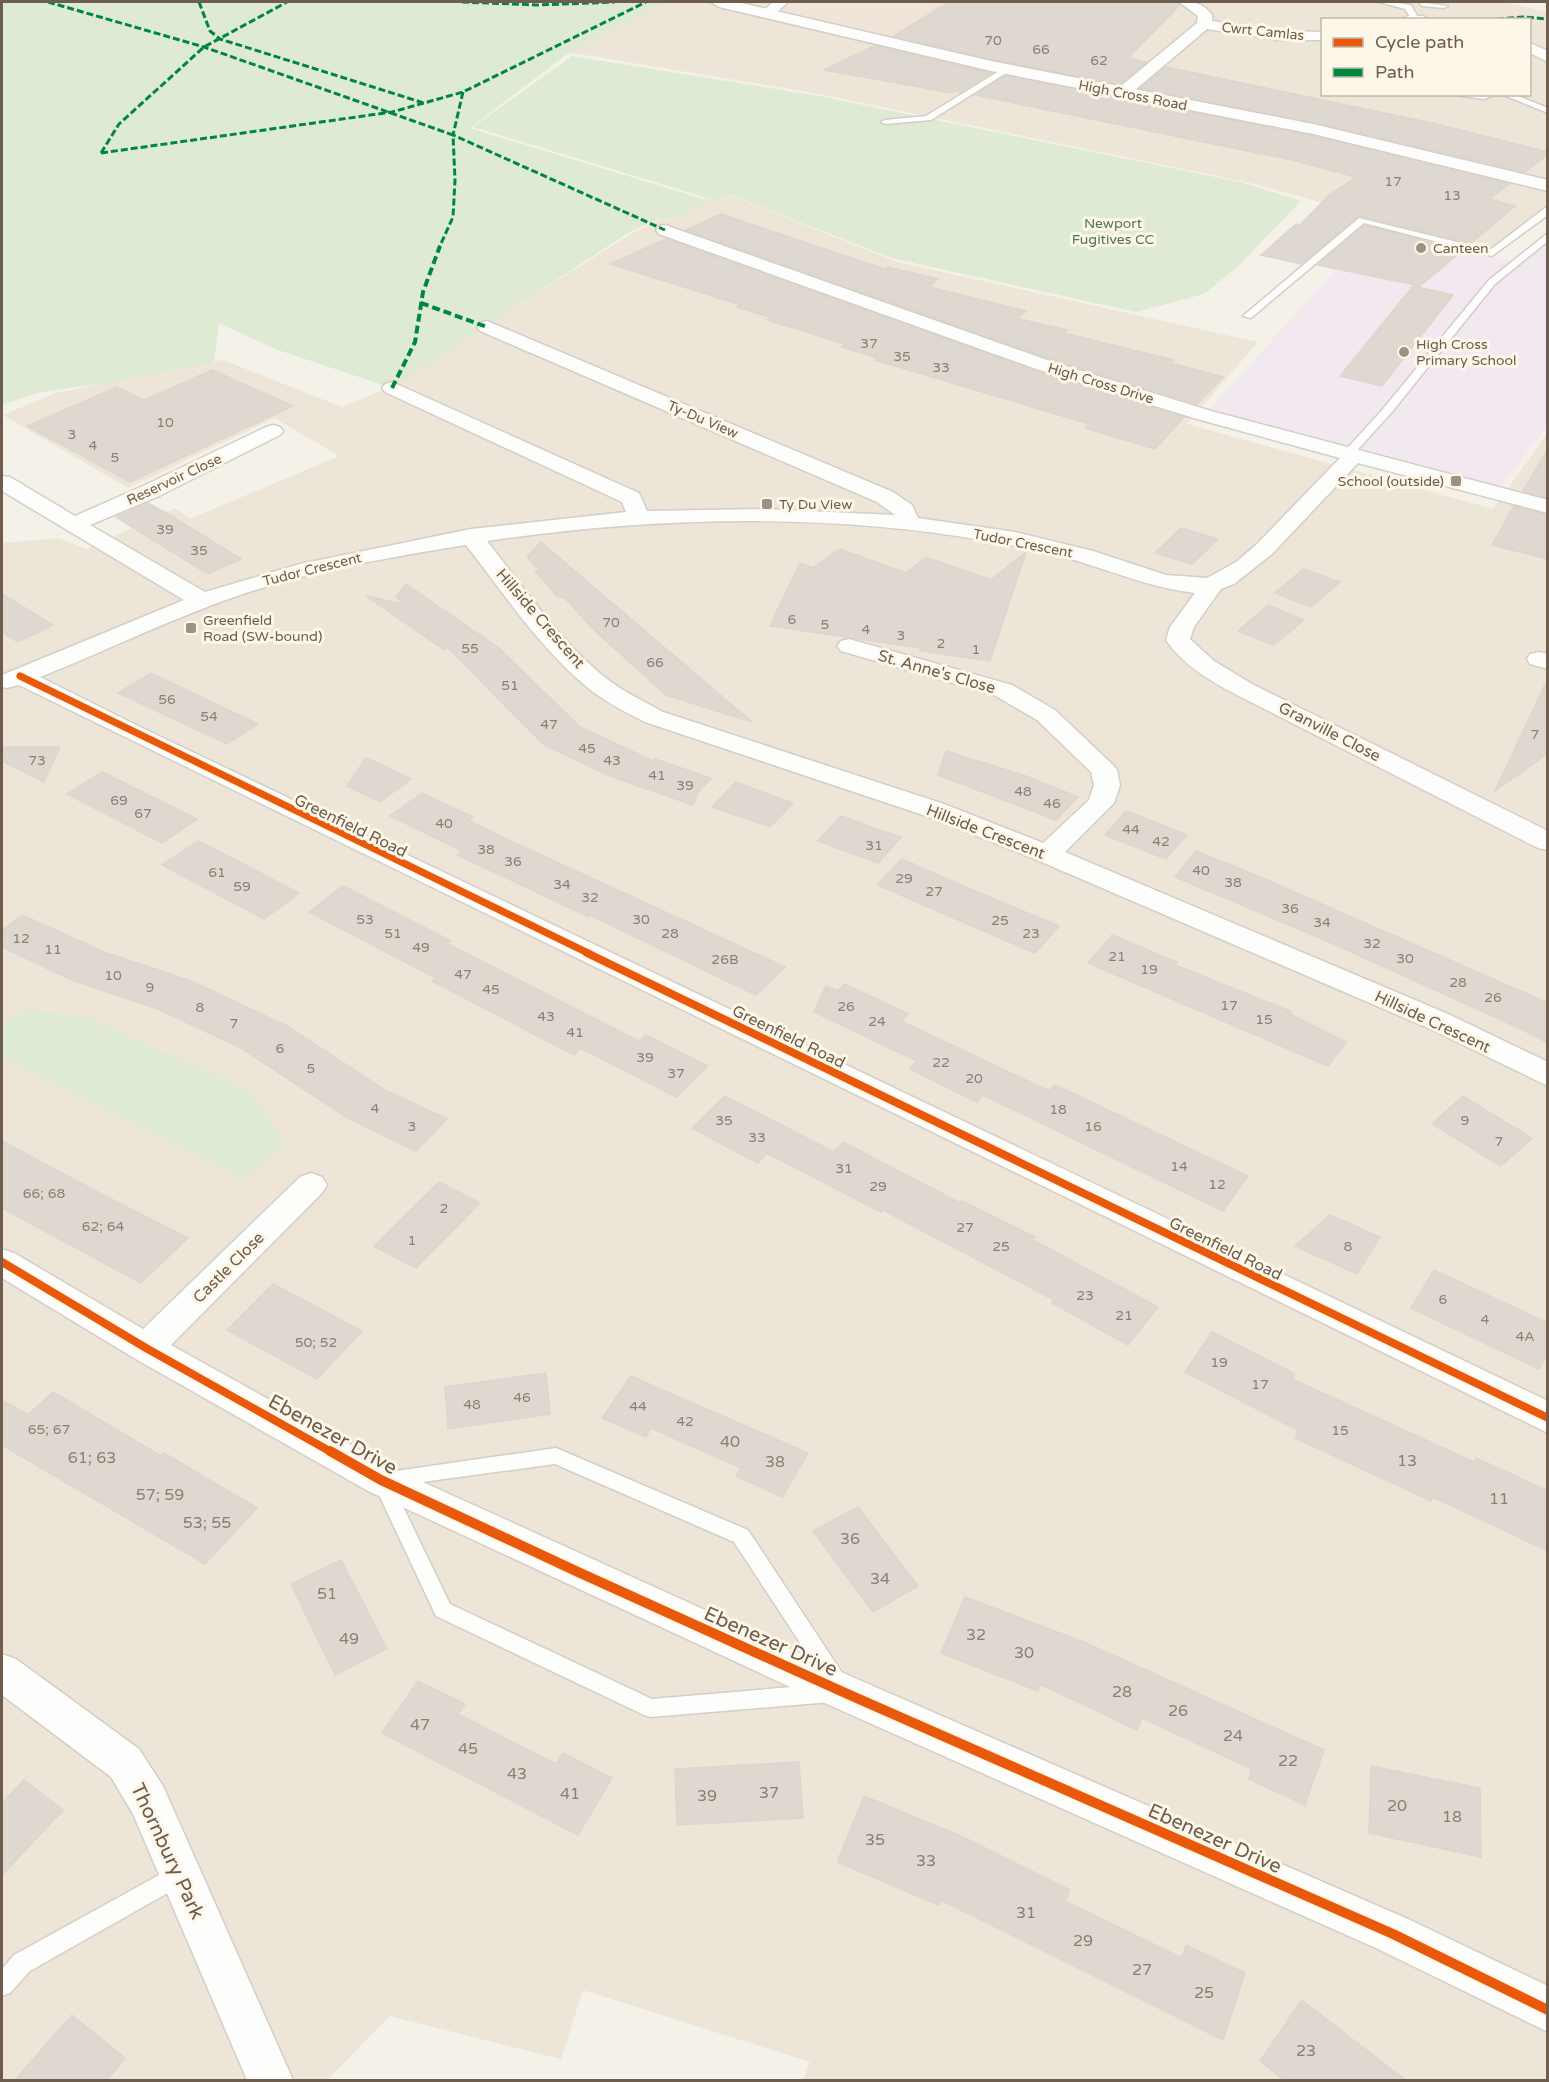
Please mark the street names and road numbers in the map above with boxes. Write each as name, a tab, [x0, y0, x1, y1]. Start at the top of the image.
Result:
street label: Cwrt Camlas	[1221, 19, 1305, 44]
street label: High Cross Road	[1077, 77, 1189, 114]
street label: High Cross Drive	[1046, 359, 1156, 408]
street label: Ty-Du View	[665, 397, 741, 442]
street label: Reservoir Close	[124, 450, 224, 509]
street label: Tudor Crescent	[972, 526, 1075, 562]
street label: Tudor Crescent	[261, 549, 364, 590]
street label: Hillside Crescent	[491, 565, 589, 673]
street label: St. Anne's Close	[876, 646, 998, 698]
street label: Granville Close	[1275, 698, 1384, 766]
street label: Greenfield Road	[291, 790, 410, 862]
street label: Hillside Crescent	[923, 800, 1048, 864]
street label: Hillside Crescent	[1371, 986, 1494, 1058]
street label: Greenfield Road	[729, 1001, 848, 1073]
street label: Greenfield Road	[1166, 1213, 1285, 1285]
street label: Castle Close	[189, 1228, 269, 1308]
street label: Ebenezer Drive	[264, 1390, 401, 1480]
street label: Ebenezer Drive	[700, 1602, 841, 1682]
street label: Thornbury Park	[125, 1780, 209, 1923]
street label: Ebenezer Drive	[1144, 1799, 1285, 1879]

